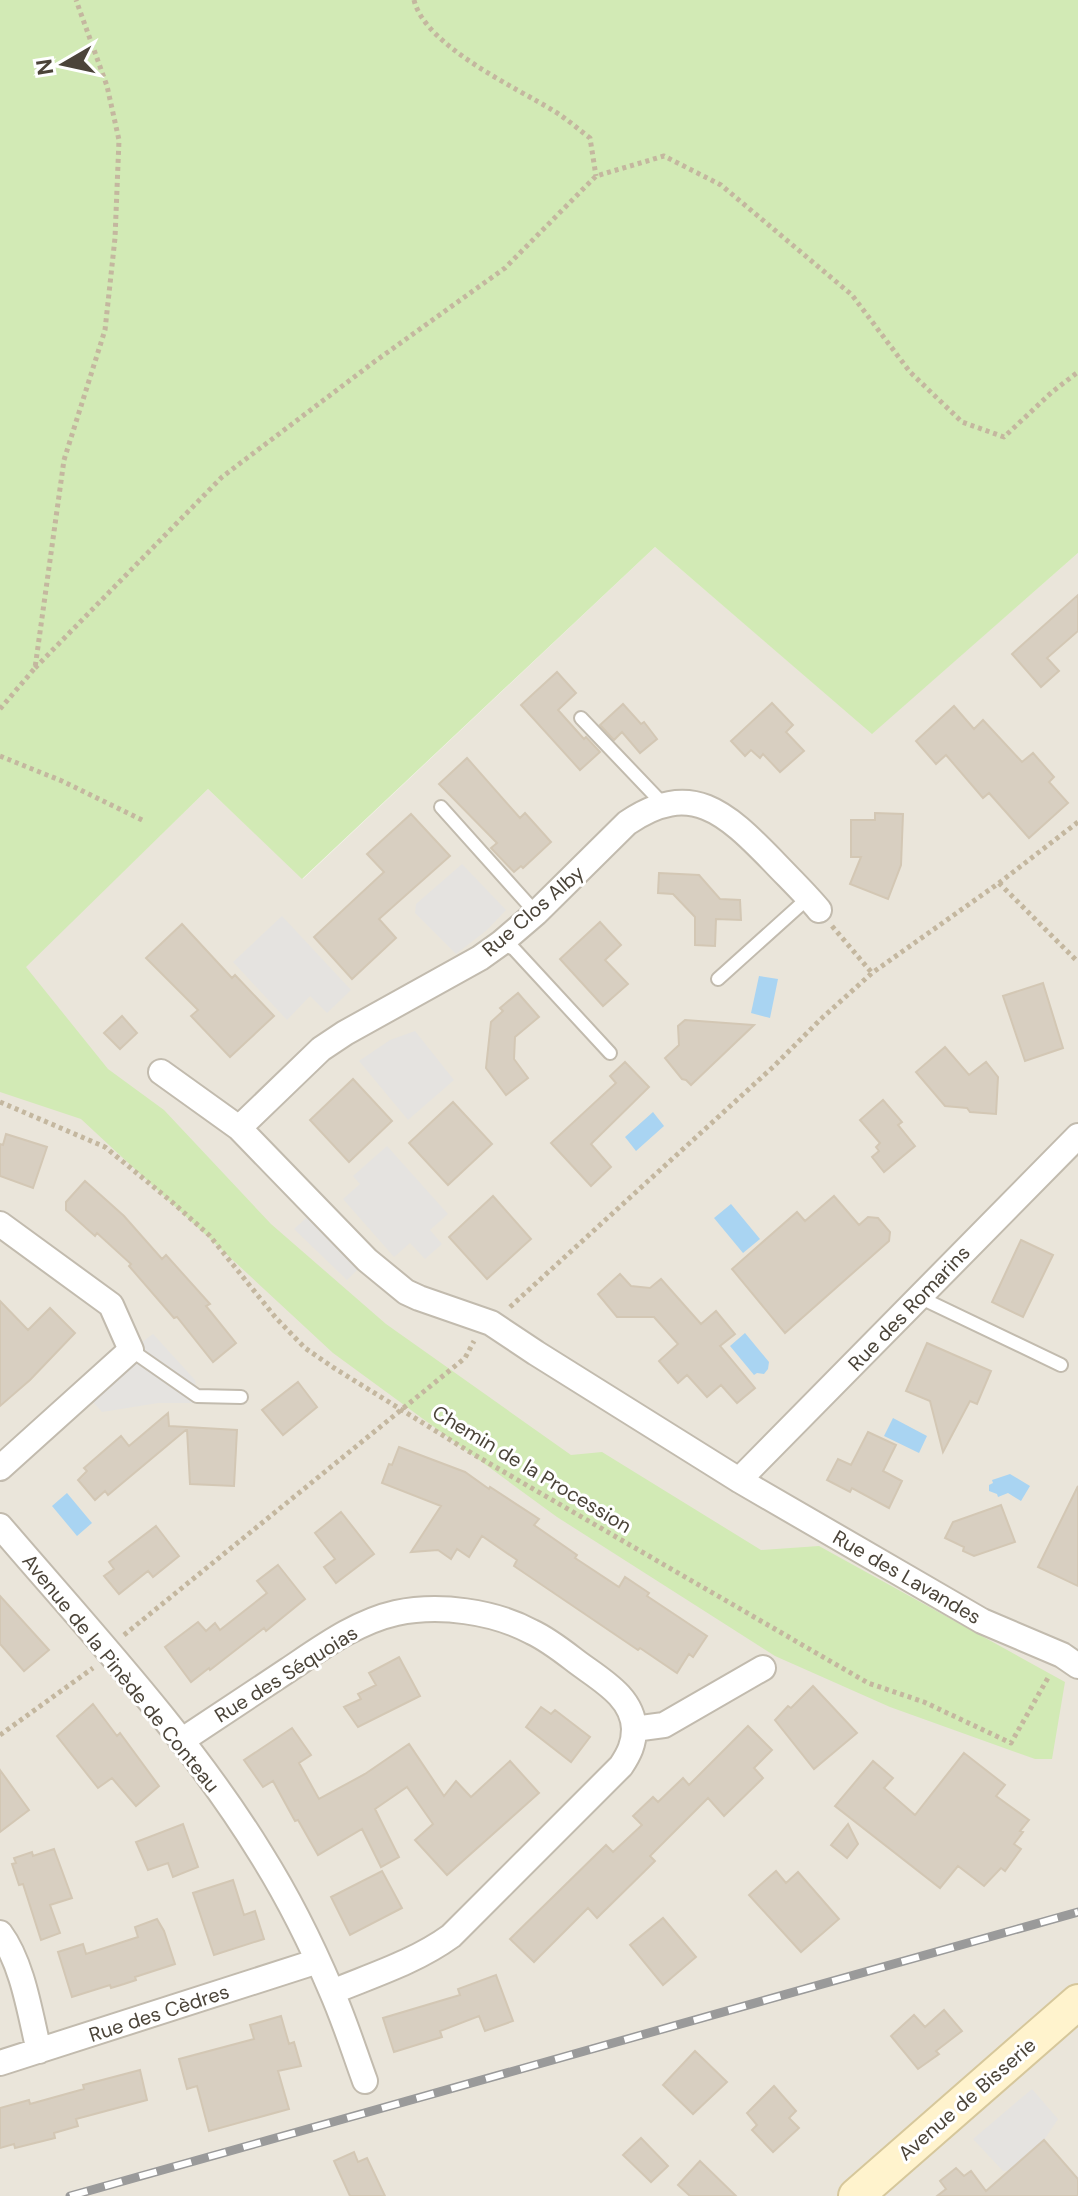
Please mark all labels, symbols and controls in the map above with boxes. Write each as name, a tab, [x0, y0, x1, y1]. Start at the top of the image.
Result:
north arrow	[24, 24, 104, 104]
text: N	[29, 57, 60, 77]
street label: Rue Clos Alby	[477, 860, 589, 962]
street label: Rue des Romarins	[842, 1240, 976, 1376]
street label: Chemin de la Procession	[428, 1399, 636, 1539]
street label: Rue des Lavandes	[828, 1524, 986, 1630]
street label: Avenue de la Pinède de Conteau	[17, 1548, 225, 1798]
street label: Rue des Séquoias	[210, 1620, 362, 1728]
street label: Rue des Cèdres	[86, 1978, 232, 2048]
street label: Avenue de Bisserie	[893, 2032, 1041, 2166]

